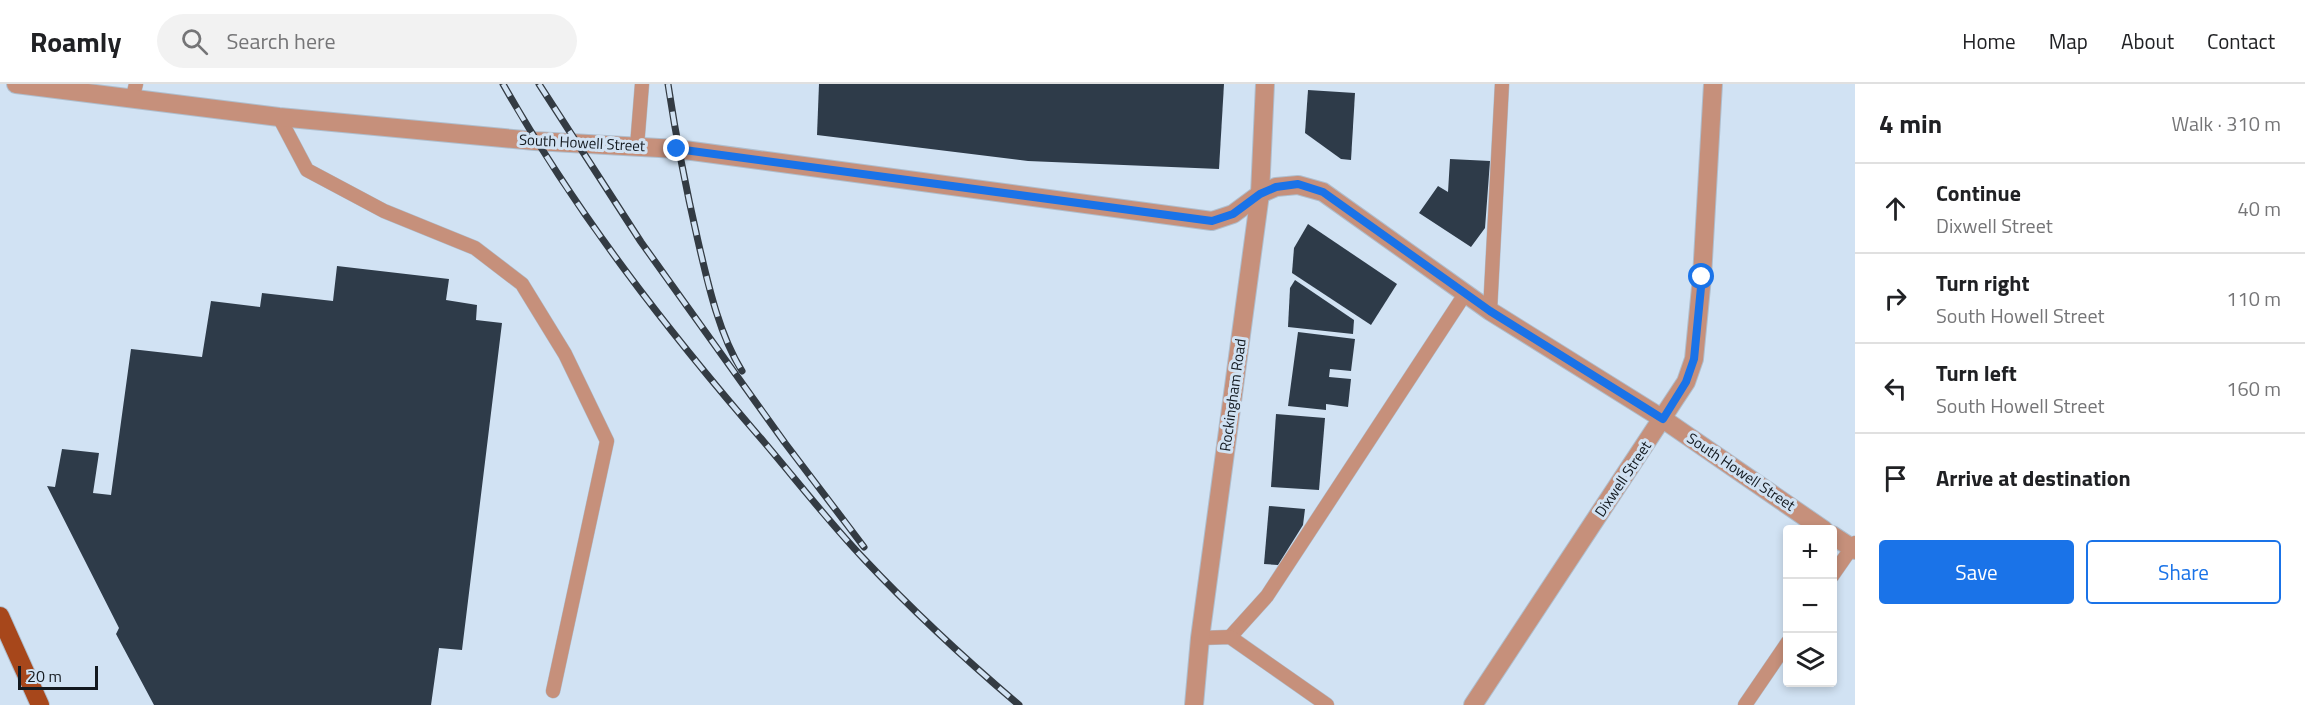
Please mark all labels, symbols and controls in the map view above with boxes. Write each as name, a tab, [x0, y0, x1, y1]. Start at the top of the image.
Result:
search box	[157, 14, 577, 68]
text: Roamly	[30, 20, 121, 63]
text: Search here	[226, 24, 336, 58]
icon: search	[178, 25, 211, 58]
text: Home	[1962, 25, 2016, 57]
text: Map	[2049, 25, 2088, 57]
text: About	[2121, 25, 2174, 57]
text: Contact	[2207, 25, 2275, 57]
text: 4 min	[1879, 104, 1942, 143]
text: Walk · 310 m	[2172, 108, 2281, 139]
street label: South Howell Street	[518, 128, 646, 157]
route end	[663, 135, 689, 161]
text: Continue	[1936, 176, 2021, 210]
icon: ahead	[1879, 192, 1912, 225]
text: 40 m	[2237, 193, 2281, 224]
text: Dixwell Street	[1936, 210, 2053, 241]
route start	[1688, 263, 1714, 289]
text: Turn right	[1936, 266, 2030, 300]
icon: right	[1879, 282, 1912, 315]
text: 110 m	[2226, 283, 2281, 314]
text: South Howell Street	[1936, 300, 2104, 331]
street label: Rockingham Road	[1213, 337, 1252, 453]
text: Turn left	[1936, 356, 2017, 390]
icon: left	[1879, 372, 1912, 405]
text: 160 m	[2226, 373, 2281, 404]
text: South Howell Street	[1936, 390, 2104, 421]
street label: South Howell Street	[1682, 427, 1801, 517]
street label: Dixwell Street	[1589, 435, 1657, 521]
text: Arrive at destination	[1936, 461, 2131, 495]
icon: arrive	[1879, 462, 1912, 495]
map controls	[1783, 525, 1837, 687]
button: +	[1783, 525, 1837, 579]
button: Save	[1879, 540, 2074, 604]
button: Share	[2086, 540, 2281, 604]
button: −	[1783, 579, 1837, 633]
button: layers	[1783, 633, 1837, 687]
scale bar	[18, 663, 98, 690]
text: 20 m	[27, 664, 62, 688]

